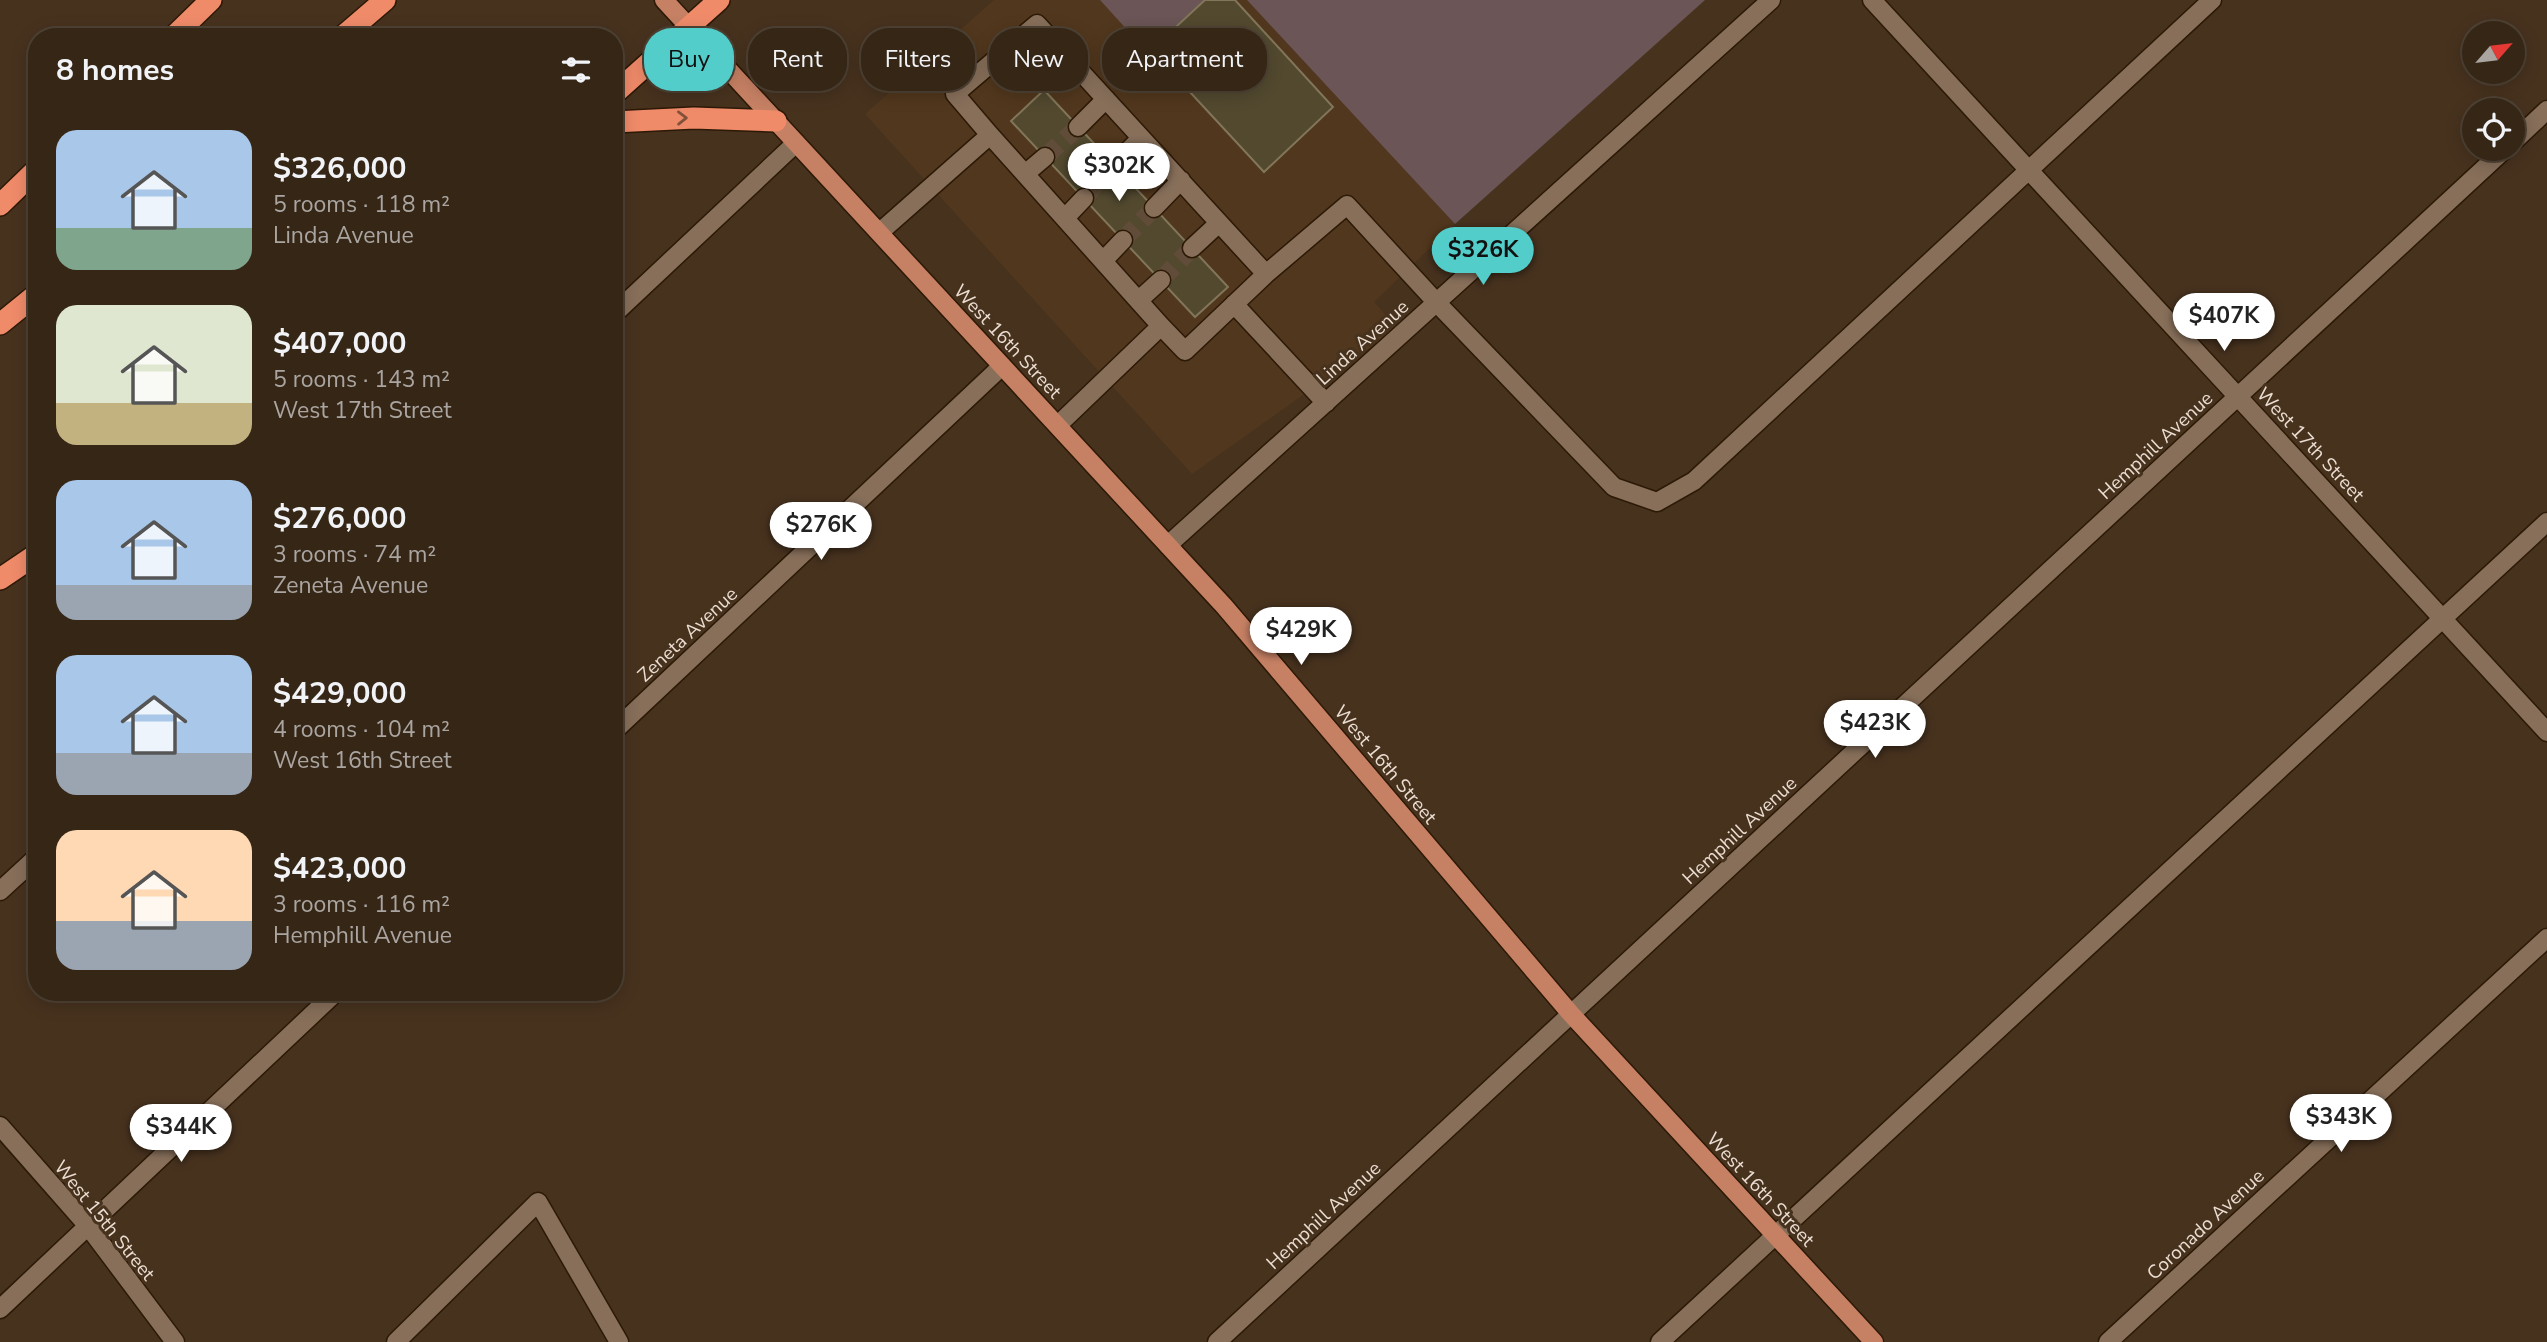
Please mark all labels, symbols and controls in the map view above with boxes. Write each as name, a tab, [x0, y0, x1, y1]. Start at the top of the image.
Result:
north arrow	[2462, 21, 2525, 84]
map controls	[2462, 21, 2525, 161]
chip: Buy	[644, 28, 734, 91]
chip: Rent	[748, 28, 847, 91]
chip: Filters	[861, 28, 975, 91]
chip: New	[989, 28, 1088, 91]
chip: Apartment	[1102, 28, 1267, 91]
text: 8 homes	[56, 50, 174, 91]
icon: filters	[557, 51, 595, 89]
button: locate	[2462, 98, 2525, 161]
one-way arrow	[677, 111, 688, 126]
pin: $302K	[1070, 144, 1168, 203]
text: $326,000	[273, 148, 406, 189]
text: $302K	[1084, 150, 1154, 181]
icon: home	[112, 158, 196, 242]
text: 5 rooms · 118 m²	[273, 189, 450, 220]
text: Linda Avenue	[273, 220, 414, 251]
pin: $326K	[1434, 228, 1532, 287]
text: $326K	[1448, 234, 1518, 265]
street label: West 16th Street	[947, 279, 1067, 405]
street label: Linda Avenue	[1311, 294, 1415, 391]
pin: $407K	[2175, 294, 2273, 353]
text: $407K	[2189, 300, 2259, 331]
text: $407,000	[273, 323, 406, 364]
icon: home	[112, 333, 196, 417]
text: 5 rooms · 143 m²	[273, 364, 450, 395]
street label: West 17th Street	[2250, 382, 2370, 508]
street label: Hemphill Avenue	[2093, 386, 2219, 506]
text: West 17th Street	[273, 395, 452, 426]
text: $276,000	[273, 498, 406, 539]
pin: $276K	[772, 503, 870, 562]
icon: home	[112, 508, 196, 592]
text: $276K	[786, 509, 856, 540]
text: 3 rooms · 74 m²	[273, 539, 436, 570]
text: Zeneta Avenue	[273, 570, 428, 601]
street label: Zeneta Avenue	[632, 582, 743, 688]
pin: $429K	[1252, 608, 1350, 667]
text: $429K	[1266, 614, 1336, 645]
text: $429,000	[273, 673, 406, 714]
icon: home	[112, 683, 196, 767]
street label: West 16th Street	[1328, 700, 1443, 830]
pin: $423K	[1826, 700, 1924, 760]
text: $423K	[1840, 707, 1910, 738]
text: 4 rooms · 104 m²	[273, 714, 450, 745]
text: West 16th Street	[273, 745, 452, 776]
street label: Hemphill Avenue	[1677, 771, 1803, 891]
text: $423,000	[273, 848, 406, 889]
icon: home	[112, 858, 196, 942]
text: 3 rooms · 116 m²	[273, 889, 450, 920]
text: Hemphill Avenue	[273, 920, 452, 951]
pin: $343K	[2292, 1094, 2390, 1154]
text: $343K	[2306, 1101, 2376, 1132]
pin: $344K	[132, 1104, 230, 1164]
text: $344K	[146, 1111, 216, 1142]
street label: West 16th Street	[1700, 1127, 1820, 1253]
street label: West 15th Street	[48, 1155, 161, 1286]
street label: Hemphill Avenue	[1261, 1156, 1387, 1276]
street label: Coronado Avenue	[2141, 1163, 2270, 1286]

